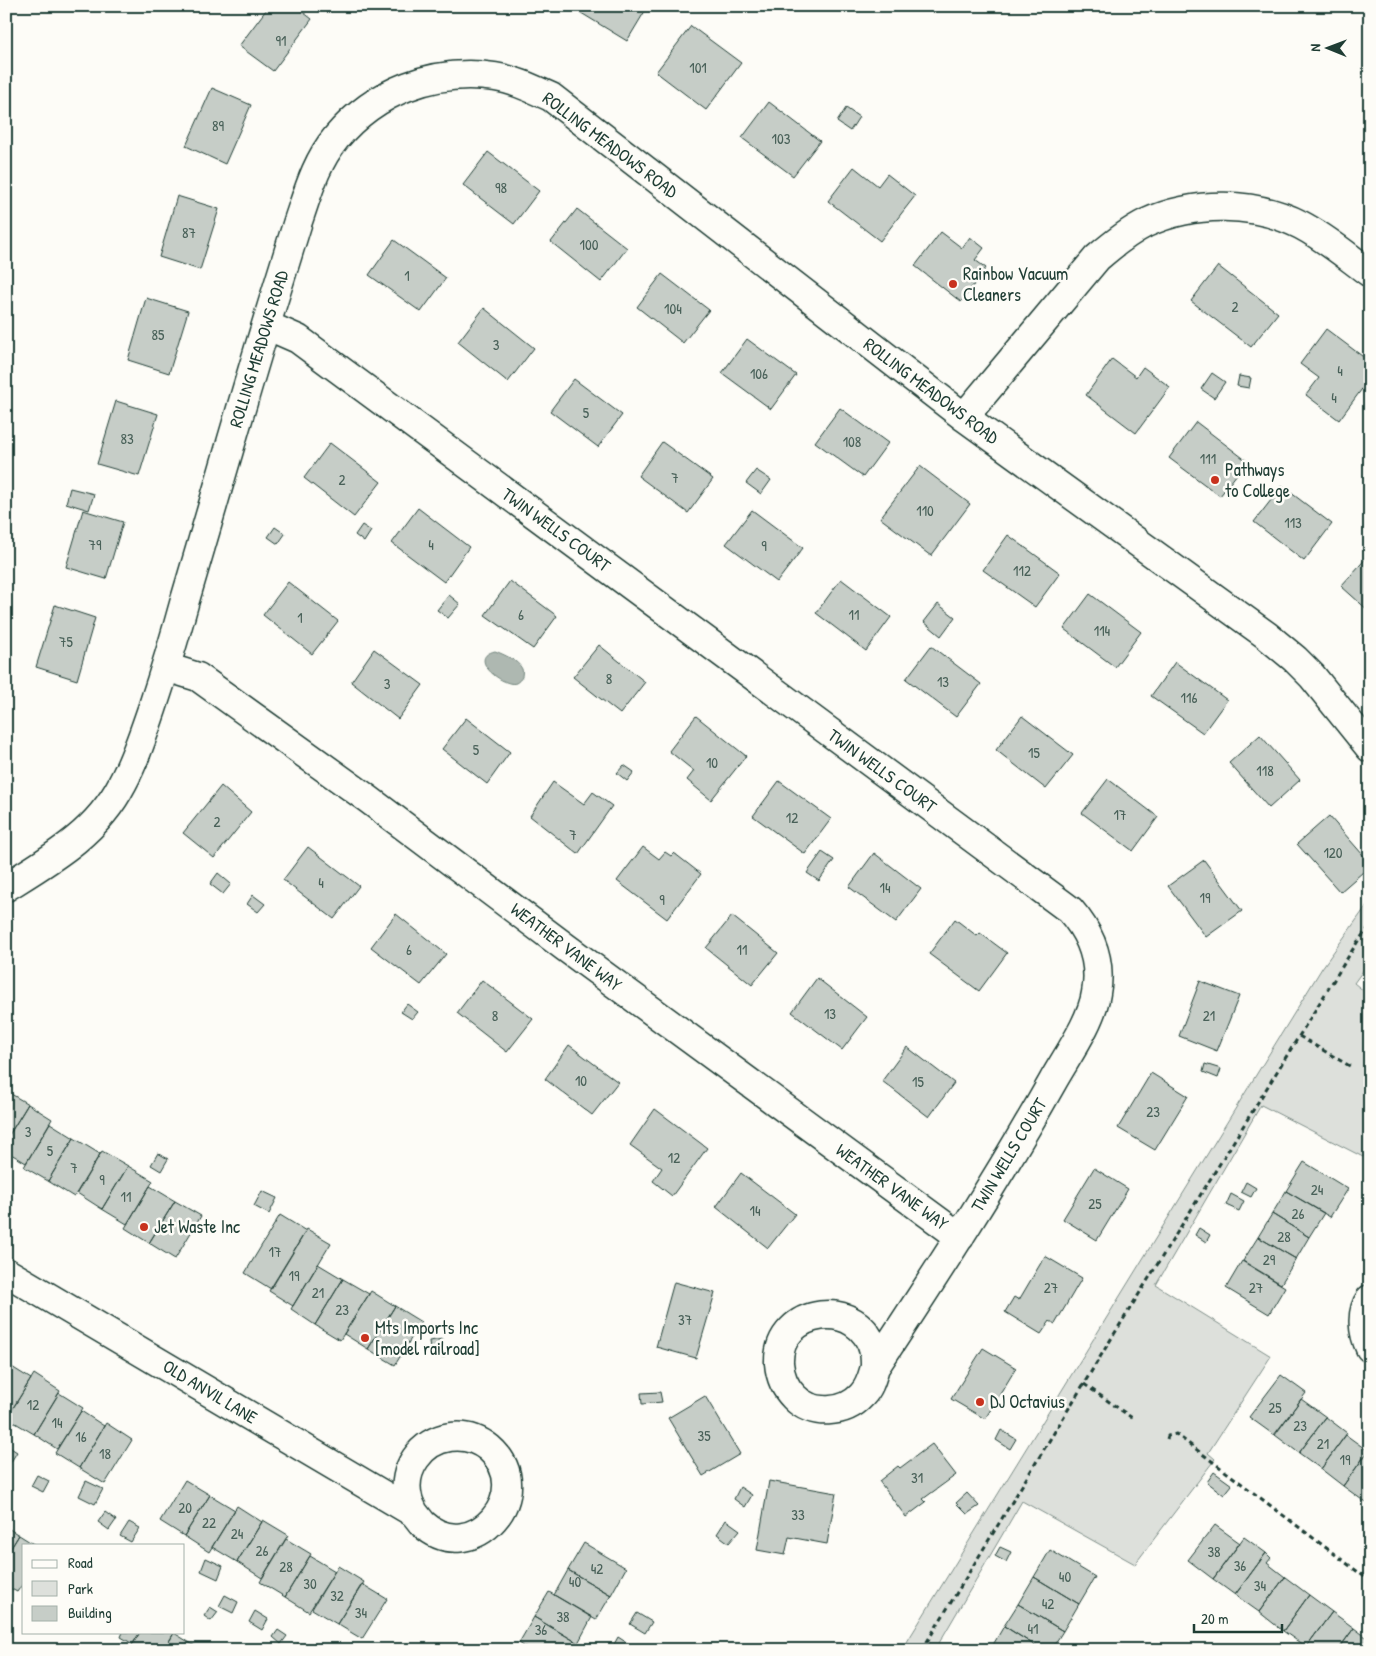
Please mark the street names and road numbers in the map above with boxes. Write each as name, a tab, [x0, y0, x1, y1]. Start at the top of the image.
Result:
street label: ROLLING MEADOWS ROAD	[538, 86, 683, 204]
street label: ROLLING MEADOWS ROAD	[223, 267, 294, 431]
street label: ROLLING MEADOWS ROAD	[859, 332, 1004, 450]
street label: TWIN WELLS COURT	[497, 482, 616, 578]
street label: TWIN WELLS COURT	[823, 723, 942, 819]
street label: WEATHER VANE WAY	[506, 896, 627, 997]
street label: TWIN WELLS COURT	[965, 1093, 1053, 1216]
street label: WEATHER VANE WAY	[831, 1137, 954, 1236]
street label: OLD ANVIL LANE	[158, 1354, 262, 1430]

